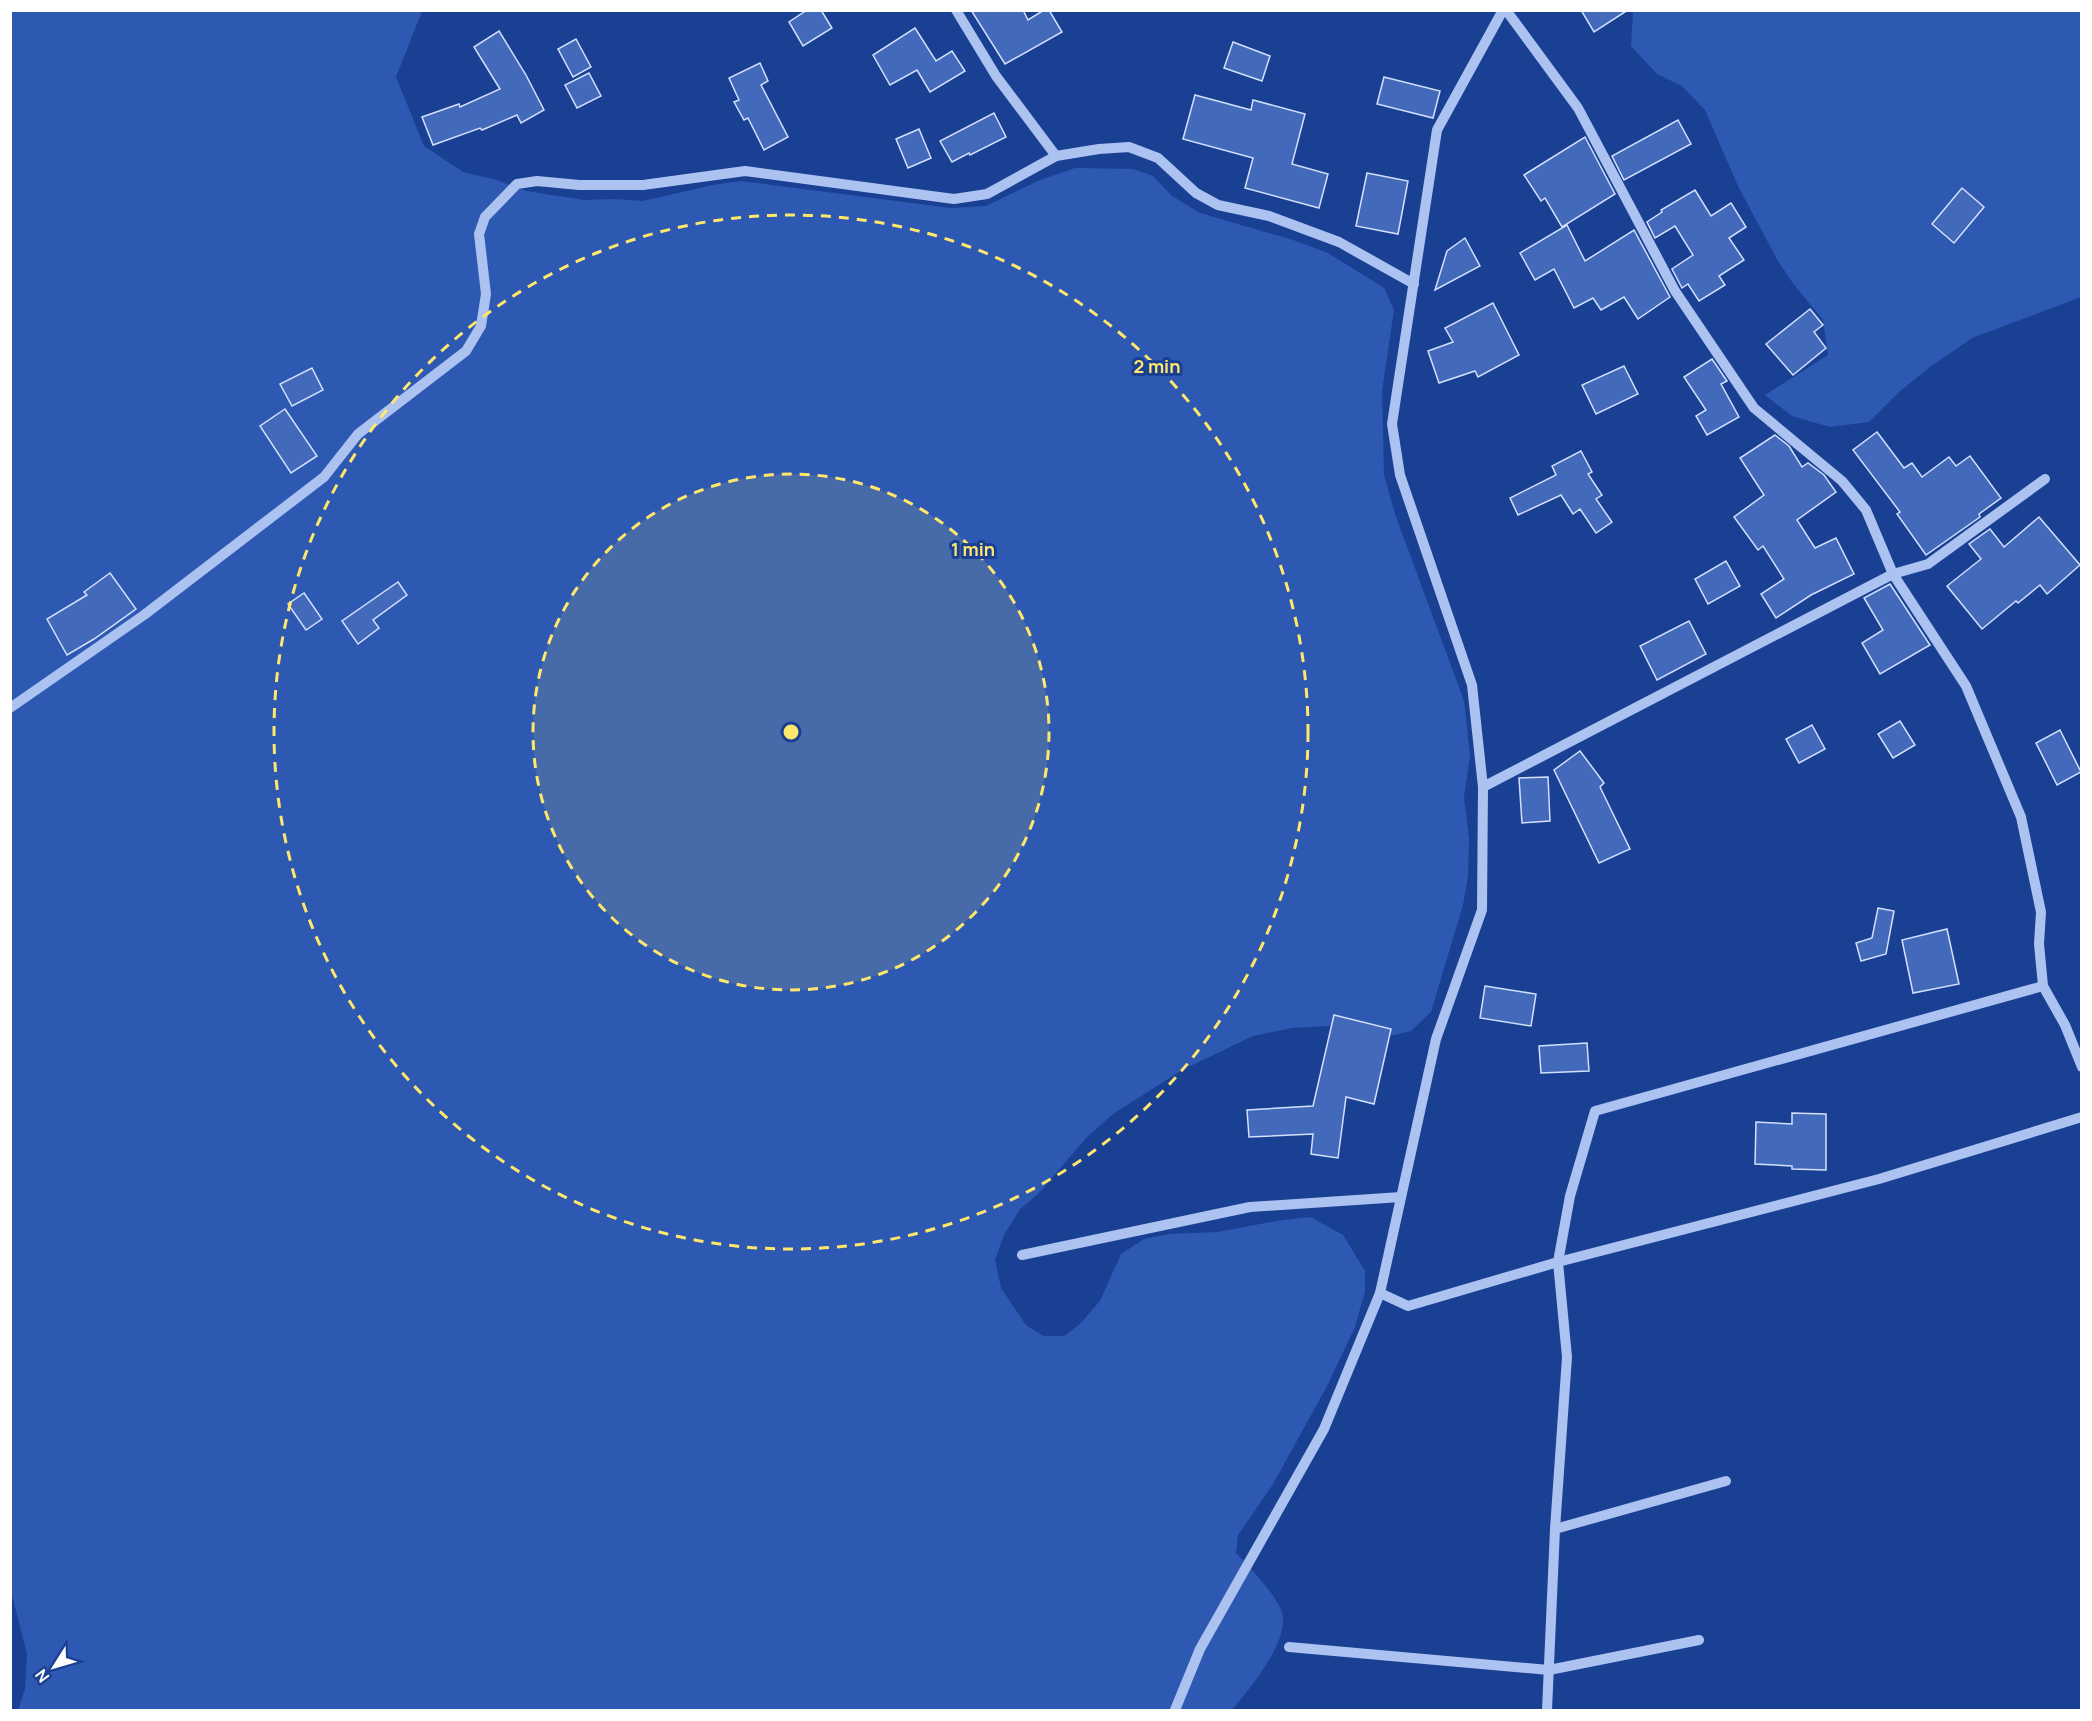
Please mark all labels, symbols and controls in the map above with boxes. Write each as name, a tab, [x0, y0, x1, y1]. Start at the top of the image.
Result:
text: 2 min	[1134, 354, 1180, 378]
text: 1 min	[951, 537, 995, 561]
centre of rings	[781, 722, 801, 742]
north arrow	[24, 1637, 84, 1697]
text: N	[30, 1665, 54, 1687]

